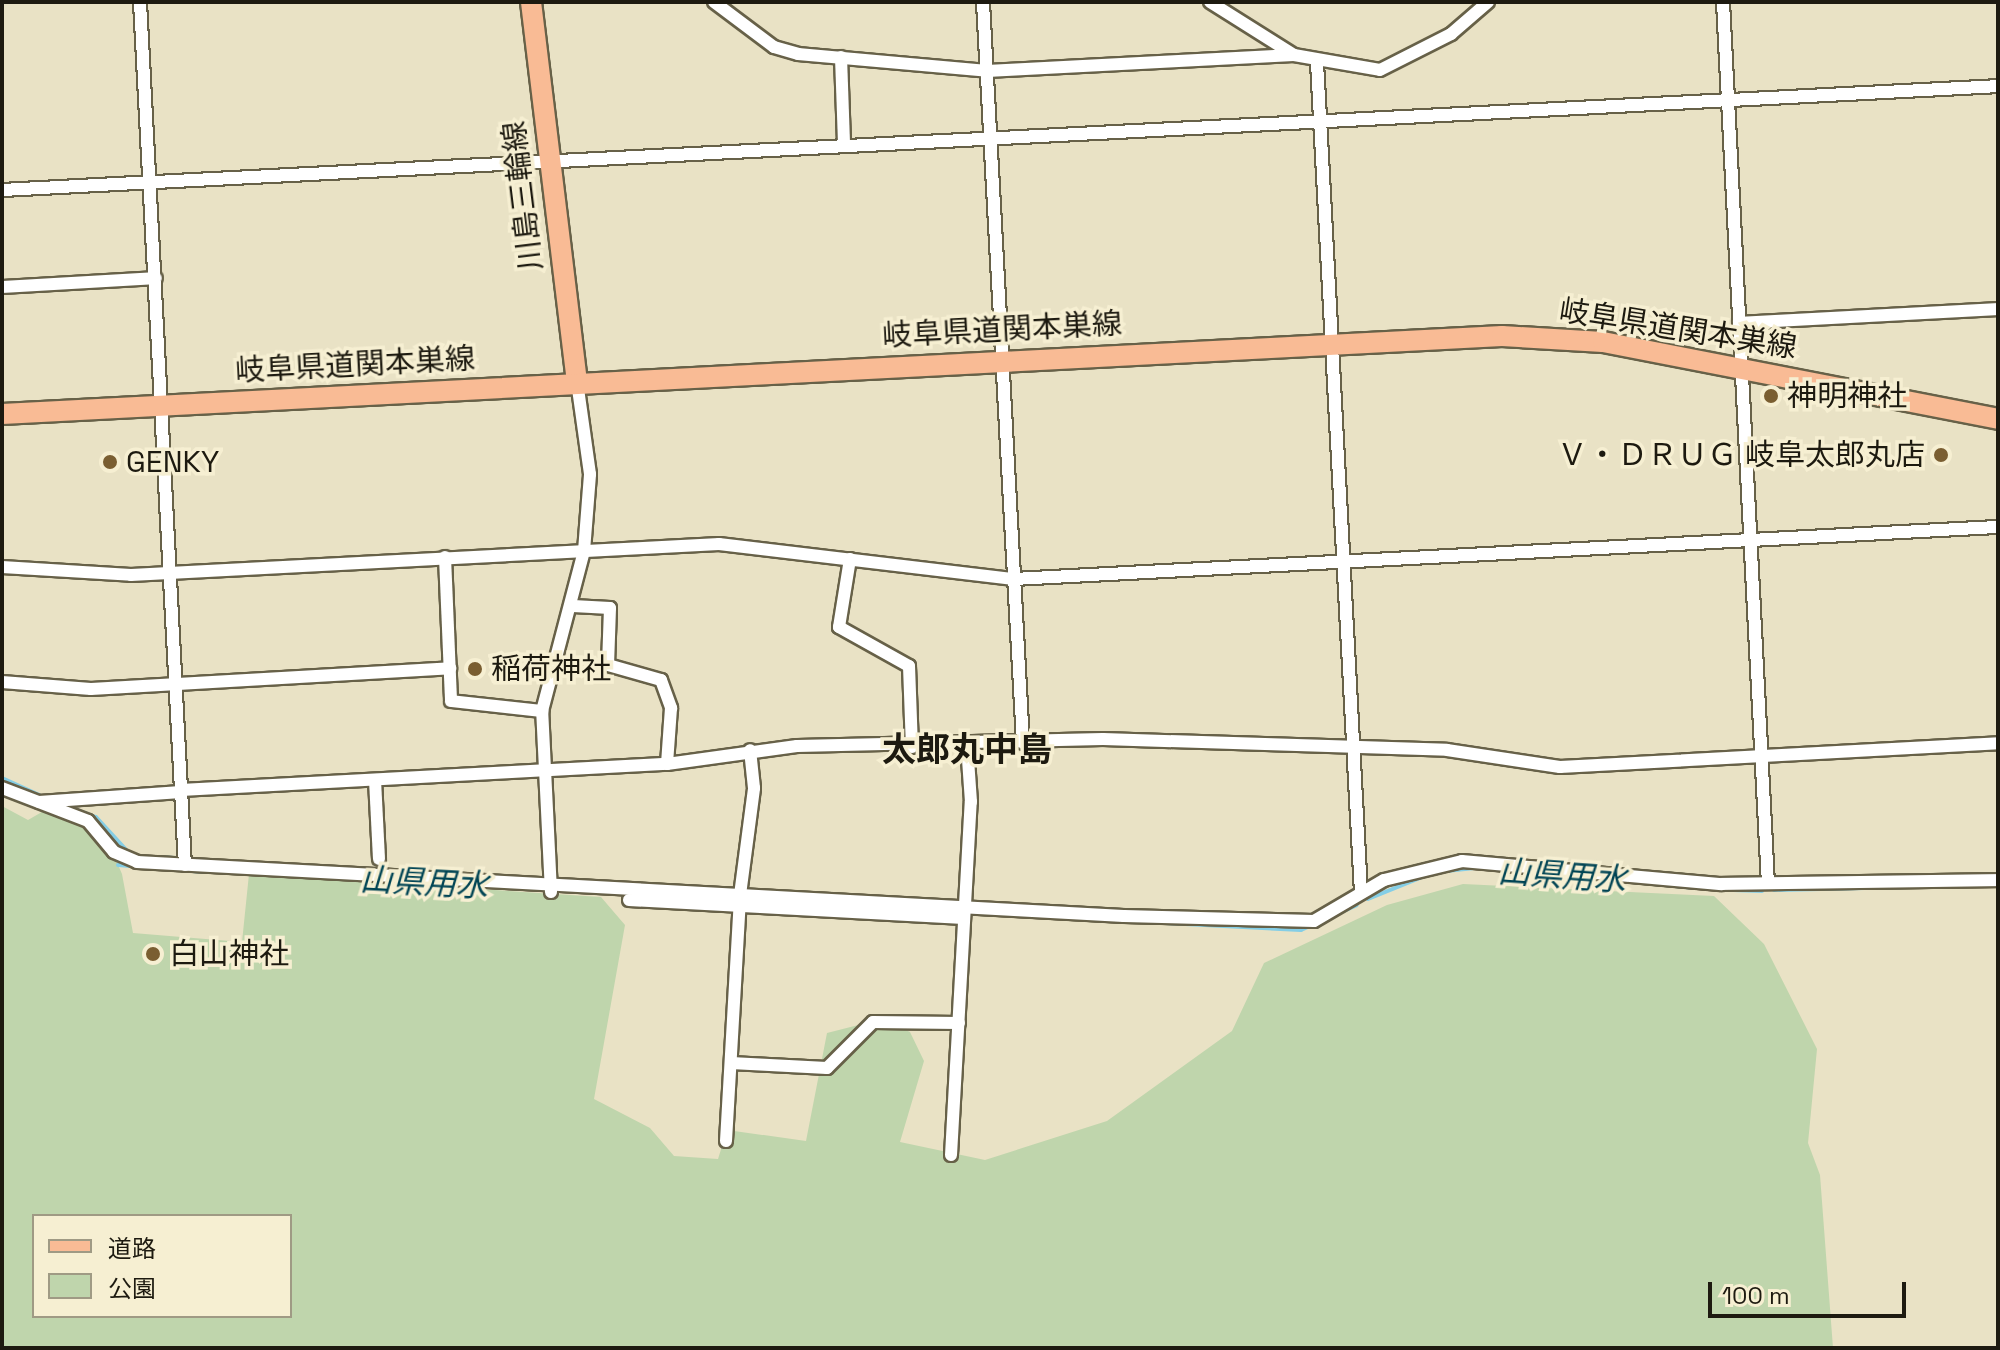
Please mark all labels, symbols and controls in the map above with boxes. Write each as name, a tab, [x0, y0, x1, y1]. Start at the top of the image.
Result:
street label: 川島三輪線	[496, 119, 550, 273]
street label: 岐阜県道関本巣線	[1557, 292, 1799, 366]
street label: 岐阜県道関本巣線	[881, 306, 1123, 354]
street label: 岐阜県道関本巣線	[234, 341, 476, 389]
place label: 神明神社	[1787, 378, 1907, 414]
marker: 神明神社	[1762, 387, 1780, 405]
place label: Ｖ・ＤＲＵＧ 岐阜太郎丸店	[1557, 437, 1925, 473]
place label: GENKY	[126, 444, 219, 480]
marker: Ｖ・ＤＲＵＧ 岐阜太郎丸店	[1932, 446, 1950, 464]
marker: GENKY	[101, 453, 119, 471]
place label: 稲荷神社	[491, 651, 611, 687]
marker: 稲荷神社	[466, 660, 484, 678]
district label: 太郎丸中島	[882, 730, 1052, 770]
water label: 山県用水	[1497, 852, 1627, 900]
water label: 山県用水	[359, 860, 489, 906]
place label: 白山神社	[169, 936, 289, 972]
marker: 白山神社	[144, 945, 162, 963]
legend	[32, 1214, 292, 1318]
text: 道路	[108, 1233, 156, 1264]
scale bar	[1712, 1266, 1910, 1316]
text: 公園	[108, 1273, 156, 1304]
text: 100 m	[1722, 1280, 1790, 1311]

